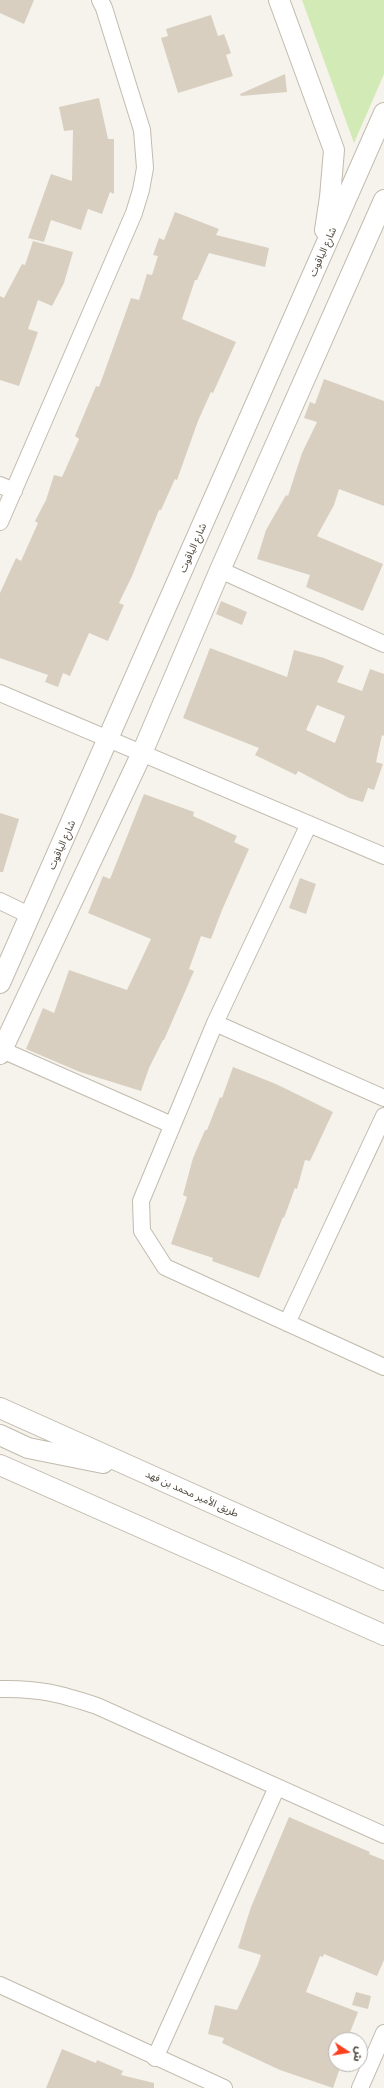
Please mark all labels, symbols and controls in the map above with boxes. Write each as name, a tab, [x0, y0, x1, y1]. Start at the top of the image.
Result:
street label: شارع الياقوت	[307, 225, 339, 279]
street label: شارع الياقوت	[177, 521, 209, 575]
street label: شارع الياقوت	[46, 818, 78, 872]
street label: طريق الأمير محمد بن فهد	[144, 1468, 240, 1520]
north arrow	[328, 2032, 368, 2072]
text: ش	[350, 2045, 367, 2063]

